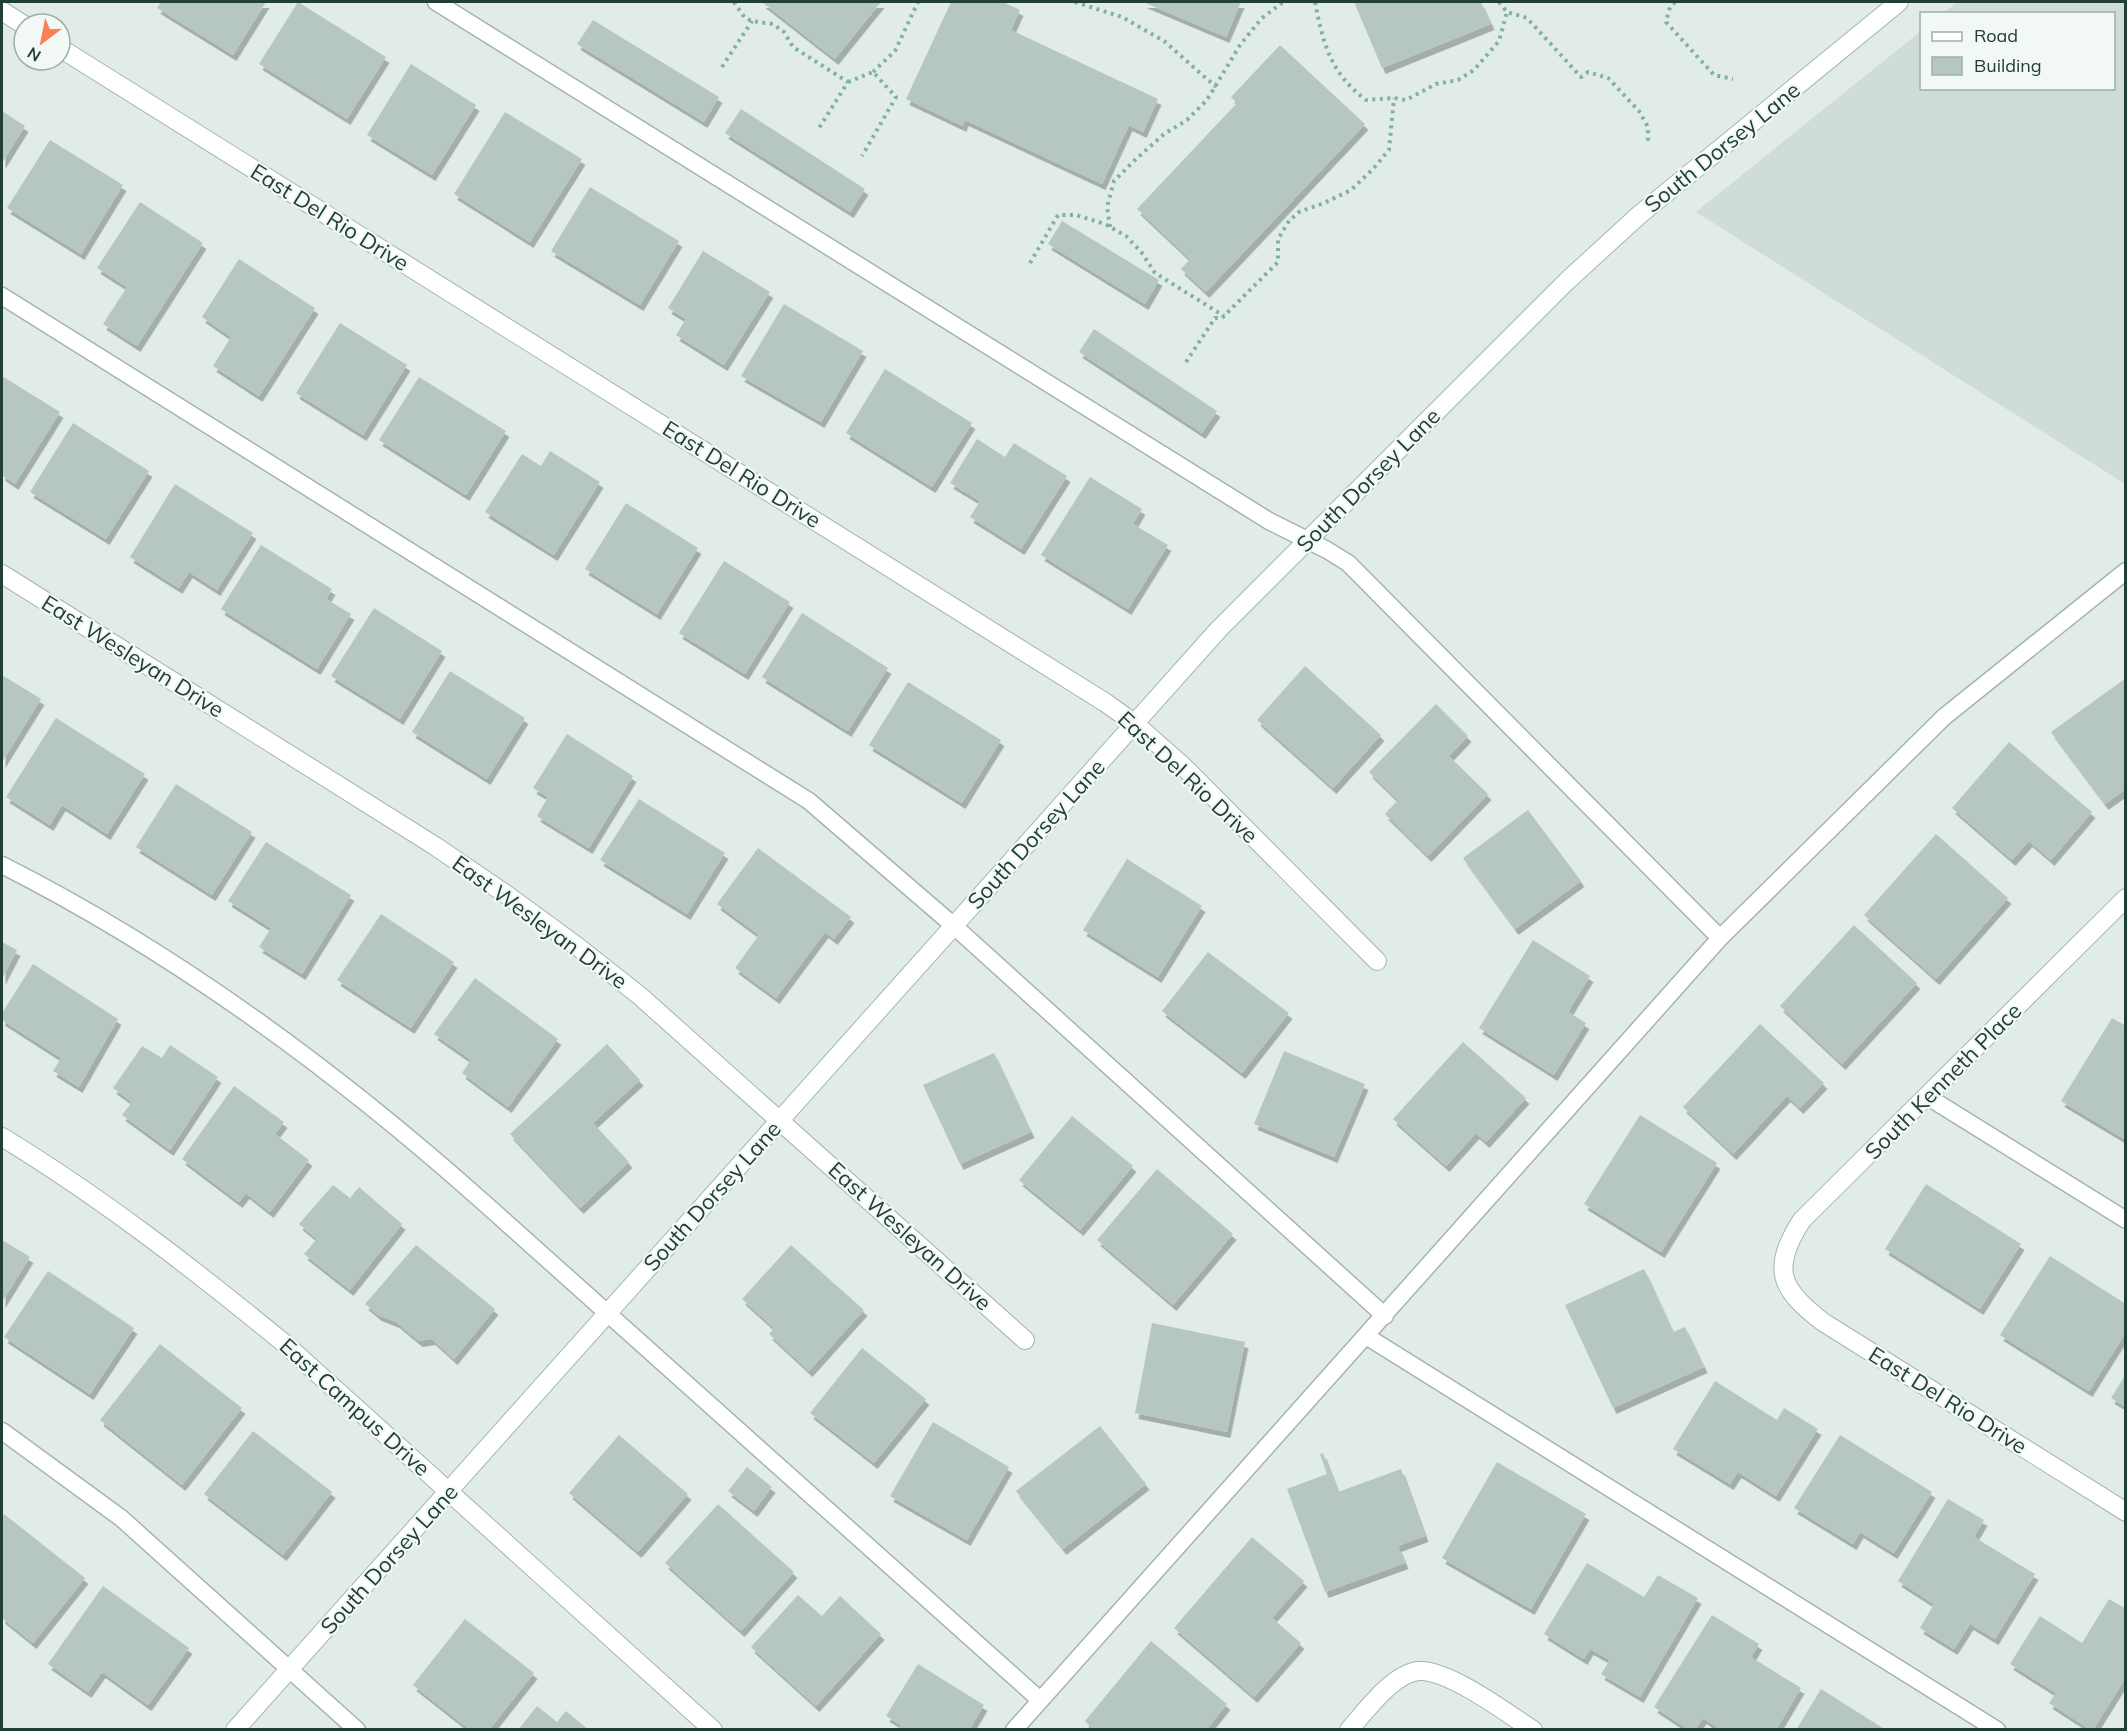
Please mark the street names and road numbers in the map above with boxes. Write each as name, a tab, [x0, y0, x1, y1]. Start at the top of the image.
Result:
street label: South Dorsey Lane	[1638, 76, 1806, 218]
street label: East Del Rio Drive	[246, 157, 414, 277]
street label: South Dorsey Lane	[1290, 402, 1446, 558]
street label: East Del Rio Drive	[658, 414, 826, 534]
street label: East Wesleyan Drive	[37, 589, 229, 723]
street label: East Del Rio Drive	[1112, 705, 1264, 849]
street label: South Dorsey Lane	[961, 753, 1111, 915]
street label: East Wesleyan Drive	[447, 849, 633, 995]
street label: South Kenneth Place	[1859, 997, 2027, 1165]
street label: South Dorsey Lane	[637, 1115, 787, 1277]
street label: East Wesleyan Drive	[823, 1155, 997, 1317]
street label: East Campus Drive	[274, 1332, 436, 1482]
street label: East Del Rio Drive	[1864, 1340, 2032, 1460]
street label: South Dorsey Lane	[314, 1478, 464, 1640]

